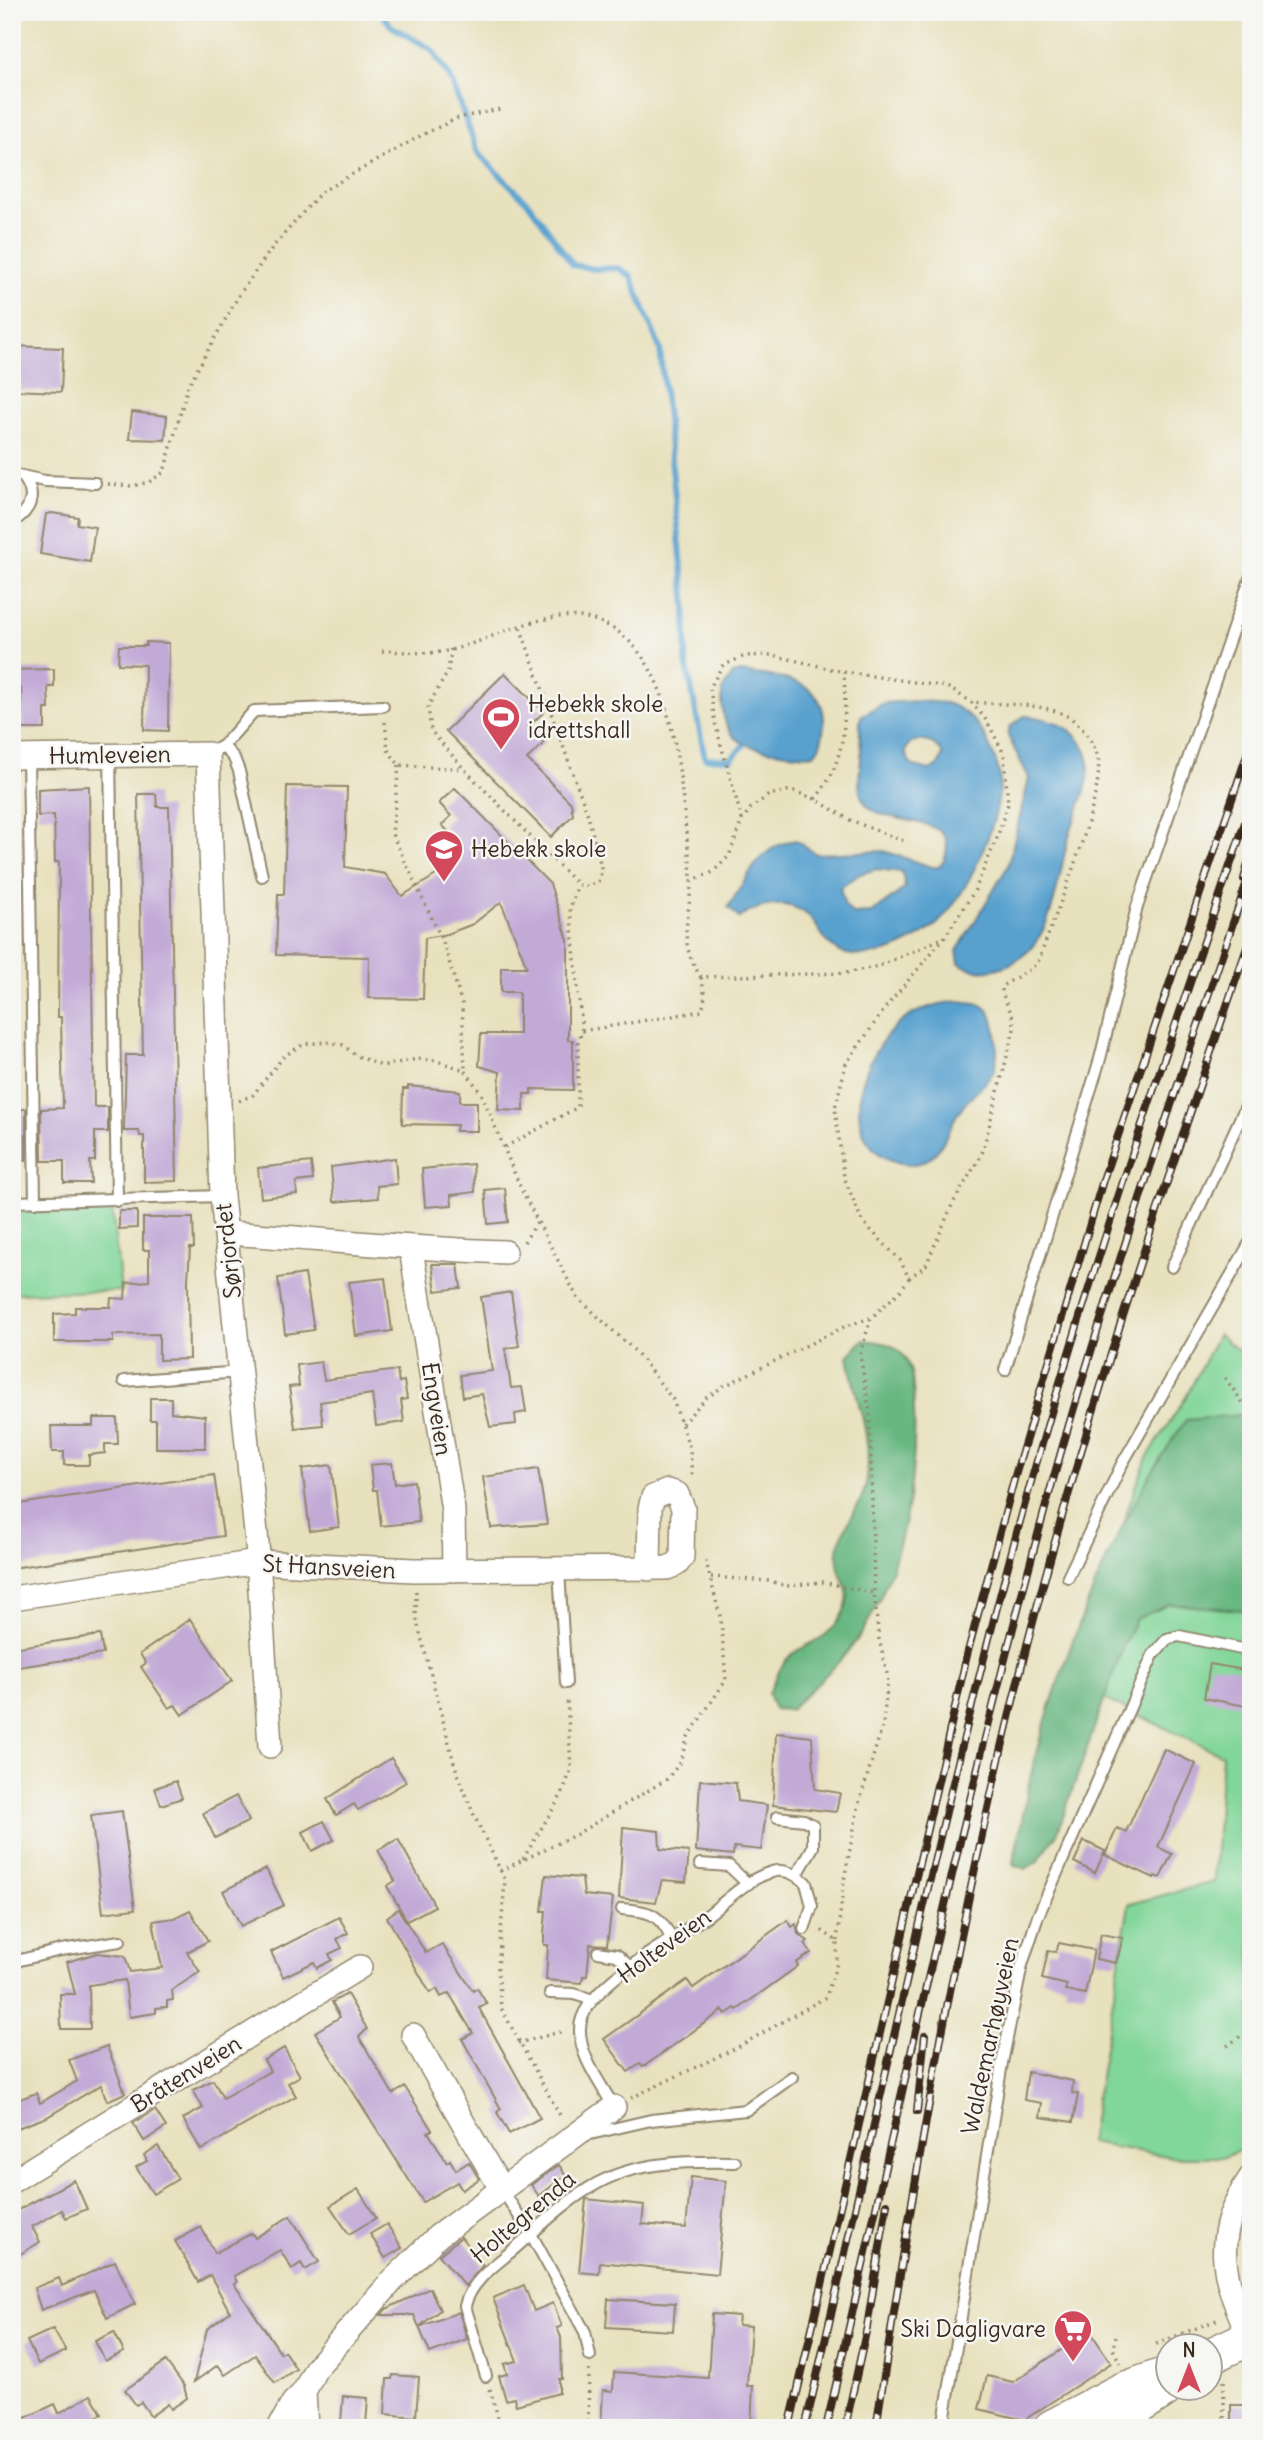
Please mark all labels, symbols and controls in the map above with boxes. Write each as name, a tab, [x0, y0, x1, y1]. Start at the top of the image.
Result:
place label: Hebekk skole idrettshall	[528, 689, 663, 744]
sports icon: Hebekk skole idrettshall	[480, 696, 522, 751]
street label: Humleveien	[49, 739, 171, 770]
school or university icon: Hebekk skole	[423, 828, 465, 883]
place label: Hebekk skole	[471, 834, 606, 863]
street label: Sørjordet	[208, 1202, 247, 1300]
street label: Engveien	[416, 1360, 459, 1458]
street label: St Hansveien	[262, 1549, 396, 1584]
street label: Holteveien	[611, 1902, 716, 1989]
street label: Waldemarhøyveien	[954, 1935, 1025, 2137]
street label: Bråtenveien	[125, 2028, 246, 2119]
street label: Holtegrenda	[464, 2164, 581, 2269]
supermarket icon: Ski Dagligvare	[1052, 2308, 1094, 2363]
place label: Ski Dagligvare	[900, 2314, 1046, 2343]
north arrow	[1154, 2332, 1224, 2402]
text: N	[1182, 2338, 1196, 2362]

